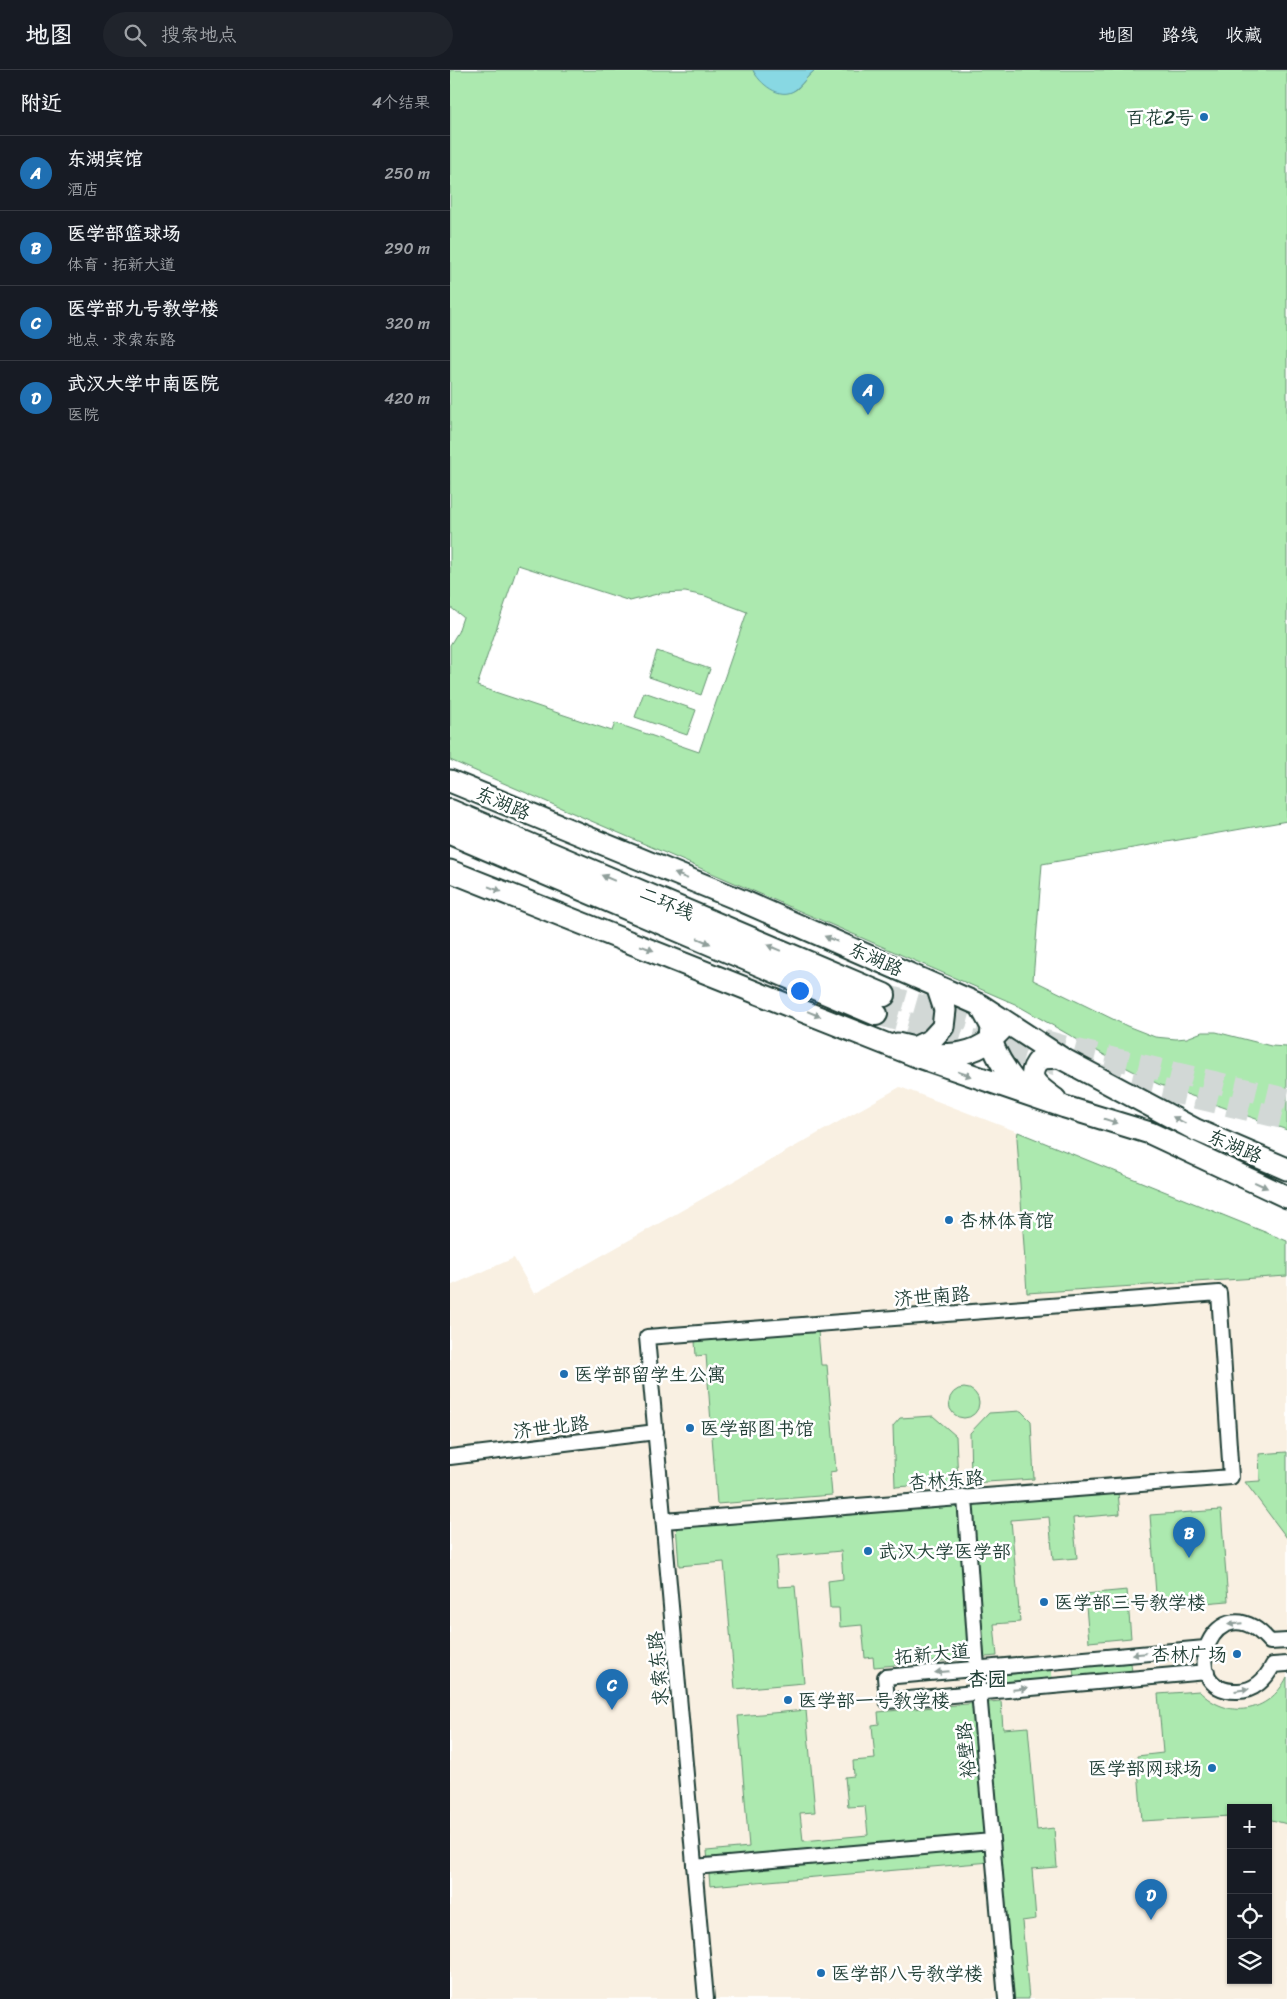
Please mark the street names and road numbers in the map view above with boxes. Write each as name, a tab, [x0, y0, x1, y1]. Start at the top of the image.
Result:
street label: 东湖路	[470, 777, 536, 829]
street label: 二环线	[634, 877, 700, 929]
street label: 东湖路	[843, 932, 909, 986]
street label: 东湖路	[1202, 1120, 1268, 1172]
street label: 济世南路	[893, 1277, 971, 1315]
street label: 济世北路	[511, 1406, 591, 1448]
street label: 杏林东路	[907, 1461, 985, 1499]
street label: 求索东路	[638, 1630, 678, 1708]
street label: 拓新大道	[893, 1634, 971, 1674]
street label: 裕壁路	[947, 1720, 985, 1780]

